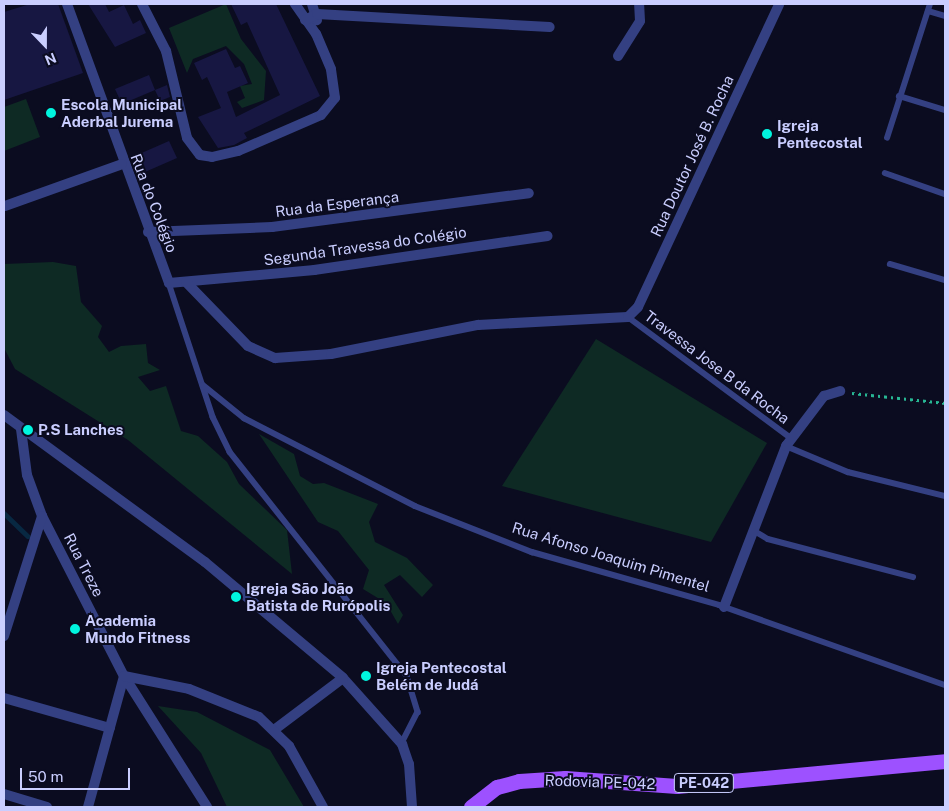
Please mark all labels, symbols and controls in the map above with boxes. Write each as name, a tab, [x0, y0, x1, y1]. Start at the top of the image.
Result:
north arrow	[20, 20, 70, 70]
text: N	[43, 49, 59, 68]
street label: Rua Doutor José B. Rocha	[647, 72, 737, 240]
place label: Escola Municipal Aderbal Jurema	[61, 95, 182, 130]
marker: Escola Municipal Aderbal Jurema	[45, 107, 57, 119]
place label: Igreja Pentecostal	[777, 116, 863, 151]
marker: Igreja Pentecostal	[761, 128, 773, 140]
street label: Rua do Colégio	[127, 151, 181, 255]
street label: Rua da Esperança	[274, 187, 400, 221]
street label: Segunda Travessa do Colégio	[262, 223, 468, 269]
street label: Travessa Jose B da Rocha	[641, 307, 793, 427]
place label: P.S Lanches	[38, 421, 124, 439]
marker: P.S Lanches	[22, 424, 34, 436]
street label: Rua Afonso Joaquim Pimentel	[510, 518, 712, 596]
street label: Rua Treze	[60, 530, 108, 600]
place label: Igreja São João Batista de Rurópolis	[246, 579, 390, 614]
marker: Igreja São João Batista de Rurópolis	[230, 591, 242, 603]
place label: Academia Mundo Fitness	[85, 611, 191, 646]
marker: Academia Mundo Fitness	[69, 623, 81, 635]
place label: Igreja Pentecostal Belém de Judá	[376, 658, 507, 693]
marker: Igreja Pentecostal Belém de Judá	[360, 670, 372, 682]
scale bar	[22, 758, 132, 790]
text: 50 m	[28, 768, 63, 785]
street label: Rodovia PE-042	[544, 771, 656, 793]
road number: PE-042	[673, 771, 735, 794]

